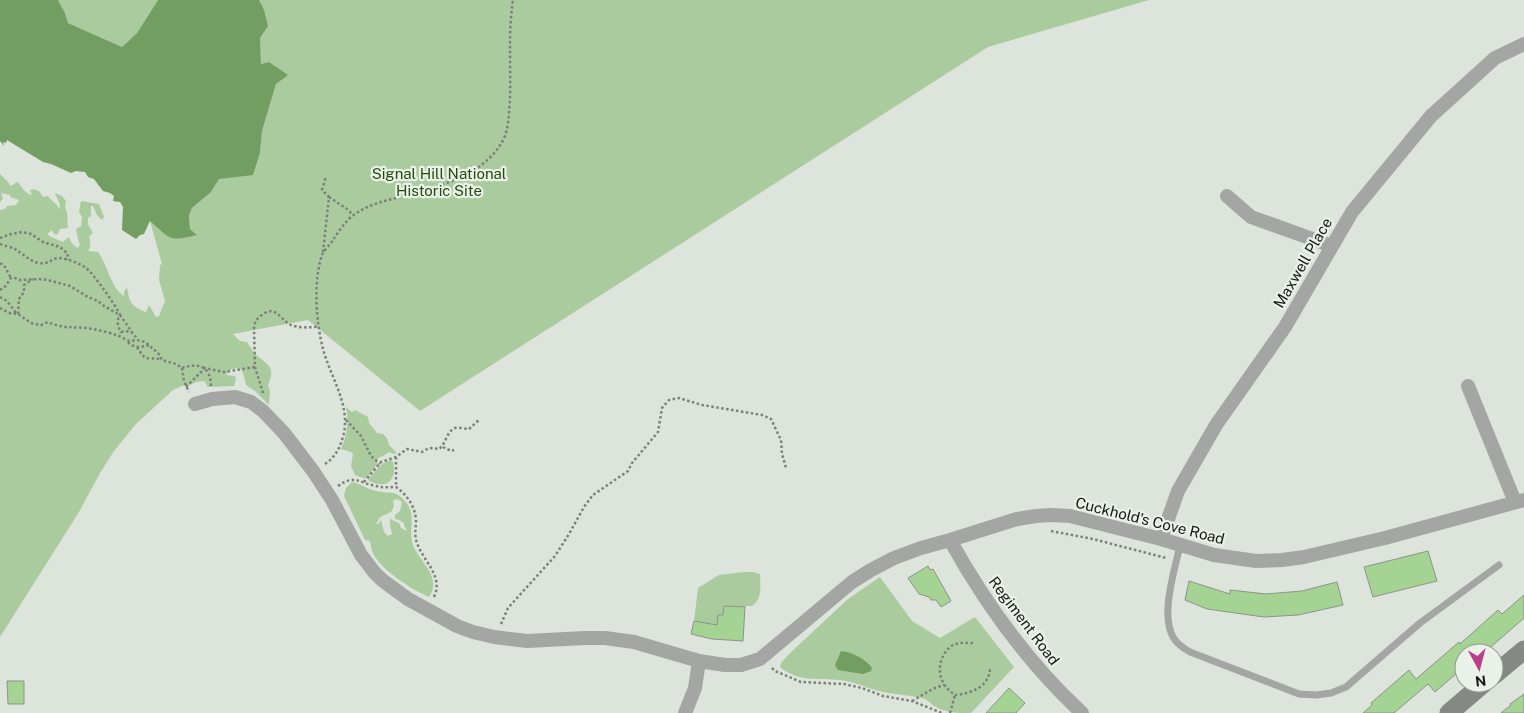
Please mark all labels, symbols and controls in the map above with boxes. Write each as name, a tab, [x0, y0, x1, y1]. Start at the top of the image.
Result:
park label: Signal Hill National Historic Site	[372, 165, 506, 199]
street label: Maxwell Place	[1270, 215, 1335, 311]
street label: Cuckhold's Cove Road	[1074, 494, 1226, 547]
street label: Regiment Road	[986, 573, 1063, 668]
north arrow	[1454, 643, 1504, 693]
text: N	[1474, 672, 1487, 690]

